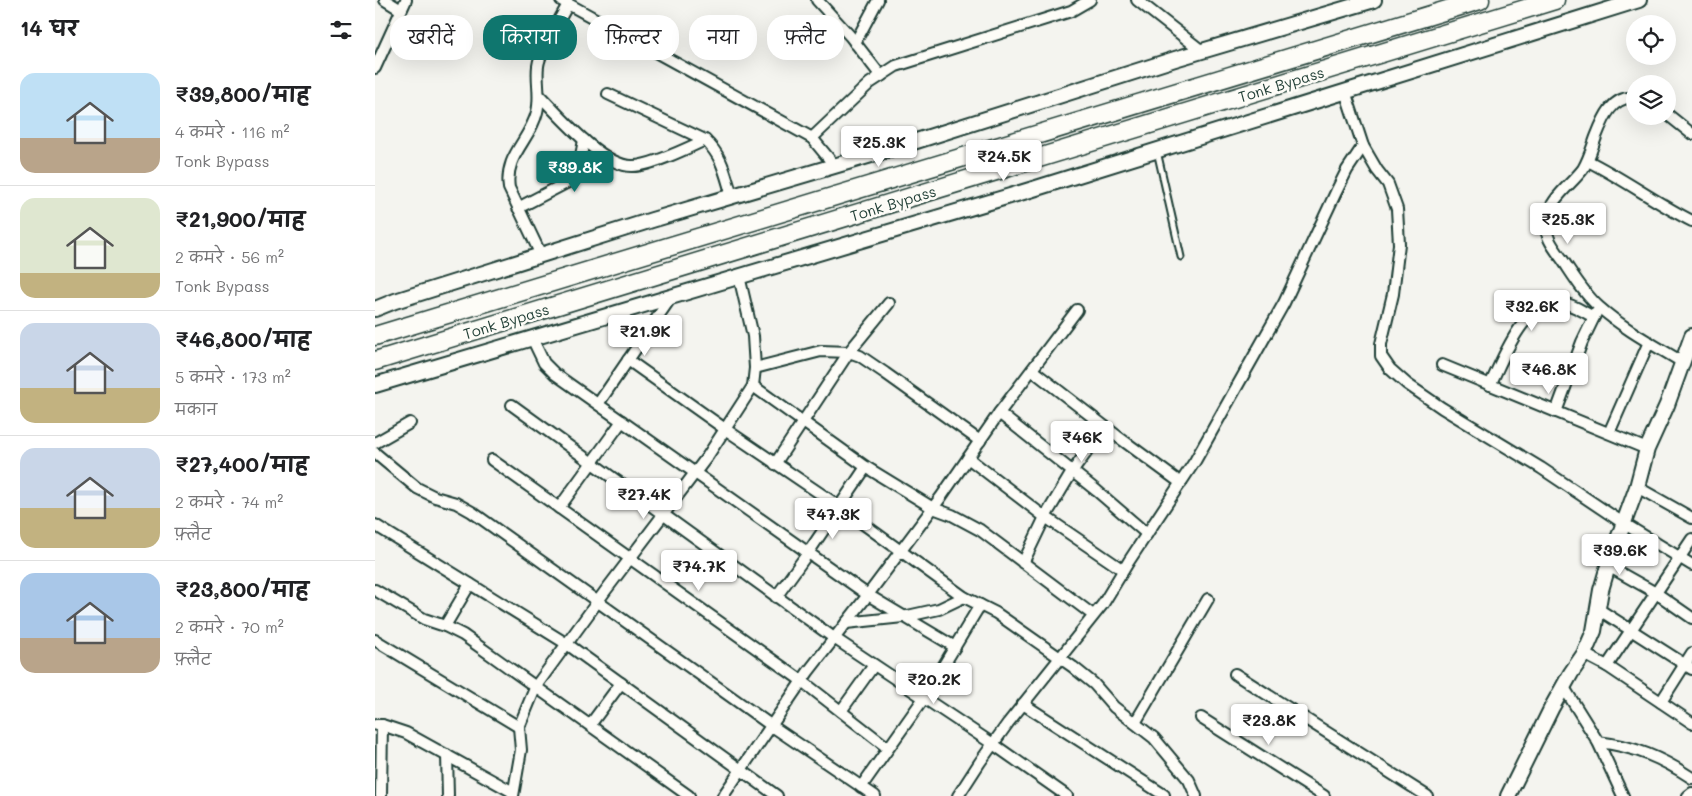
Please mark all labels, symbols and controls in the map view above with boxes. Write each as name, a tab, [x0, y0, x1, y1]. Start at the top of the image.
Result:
text: 14 घर	[20, 14, 78, 41]
chip: खरीदें	[390, 15, 473, 60]
chip: किराया	[483, 15, 577, 60]
chip: फ़िल्टर	[587, 15, 679, 60]
chip: नया	[689, 15, 757, 60]
chip: फ़्लैट	[767, 15, 844, 60]
map controls	[1626, 15, 1676, 125]
button: locate	[1626, 15, 1676, 65]
icon: filters	[327, 16, 355, 44]
street label: Tonk Bypass	[1236, 61, 1326, 107]
button: layers	[1626, 75, 1676, 125]
text: ₹39,800/माह	[175, 80, 310, 107]
icon: home	[60, 93, 120, 153]
text: 4 कमरे · 116 m²	[175, 121, 290, 142]
pin: ₹25.3K	[838, 126, 920, 168]
text: ₹25.3K	[852, 131, 906, 152]
pin: ₹24.5K	[963, 140, 1045, 182]
text: ₹24.5K	[977, 145, 1031, 166]
text: Tonk Bypass	[175, 150, 270, 171]
pin: ₹39.8K	[534, 150, 616, 193]
text: ₹39.8K	[547, 156, 603, 177]
street label: Tonk Bypass	[848, 180, 938, 226]
pin: ₹25.3K	[1527, 202, 1609, 245]
text: ₹21,900/माह	[175, 205, 305, 232]
text: ₹25.3K	[1541, 208, 1595, 229]
icon: home	[60, 218, 120, 278]
text: 2 कमरे · 56 m²	[175, 246, 284, 267]
text: Tonk Bypass	[175, 275, 270, 296]
pin: ₹32.6K	[1491, 290, 1573, 332]
text: ₹32.6K	[1505, 295, 1559, 316]
street label: Tonk Bypass	[461, 298, 551, 344]
pin: ₹21.9K	[604, 314, 686, 357]
text: ₹21.9K	[619, 320, 671, 341]
text: ₹46,800/माह	[175, 325, 311, 352]
icon: home	[60, 343, 120, 403]
pin: ₹46.8K	[1508, 352, 1590, 395]
text: ₹46.8K	[1521, 358, 1577, 379]
text: 5 कमरे · 173 m²	[175, 366, 291, 387]
text: मकान	[175, 398, 217, 419]
pin: ₹46K	[1052, 420, 1112, 463]
text: ₹46K	[1062, 426, 1102, 447]
text: ₹27,400/माह	[175, 450, 308, 477]
icon: home	[60, 468, 120, 528]
pin: ₹27.4K	[603, 478, 685, 520]
text: ₹27.4K	[617, 483, 671, 504]
text: 2 कमरे · 74 m²	[175, 491, 283, 512]
pin: ₹47.3K	[792, 498, 874, 540]
text: ₹47.3K	[806, 503, 860, 524]
text: फ़्लैट	[175, 523, 211, 544]
pin: ₹39.6K	[1579, 534, 1661, 576]
text: ₹39.6K	[1593, 539, 1647, 560]
pin: ₹74.7K	[658, 550, 740, 592]
text: ₹74.7K	[672, 555, 726, 576]
text: ₹23,800/माह	[175, 575, 309, 602]
icon: home	[60, 593, 120, 653]
text: 2 कमरे · 70 m²	[175, 616, 284, 637]
text: फ़्लैट	[175, 648, 211, 669]
pin: ₹20.2K	[893, 662, 975, 705]
text: ₹20.2K	[907, 668, 961, 689]
pin: ₹23.8K	[1228, 704, 1310, 746]
text: ₹23.8K	[1242, 709, 1296, 730]

